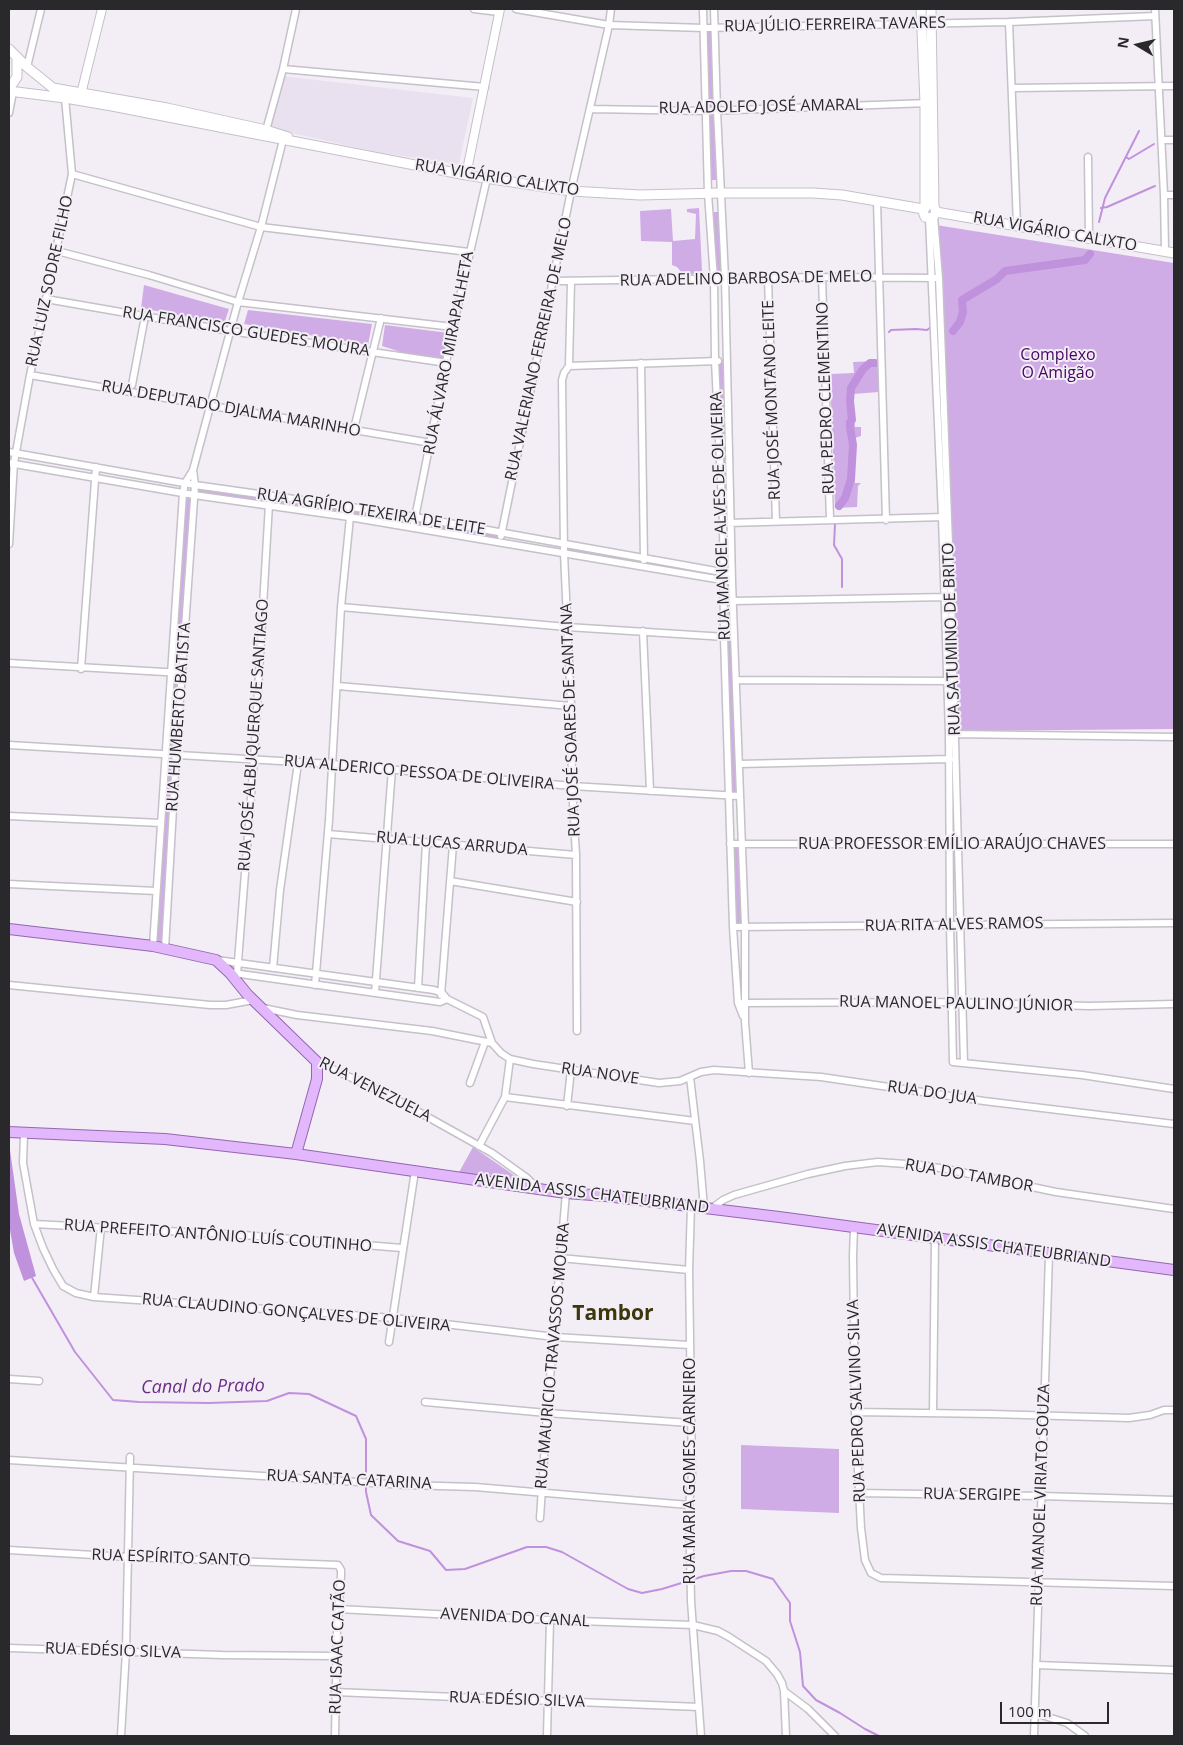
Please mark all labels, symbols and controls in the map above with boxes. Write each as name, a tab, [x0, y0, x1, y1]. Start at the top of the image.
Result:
street label: RUA JÚLIO FERREIRA TAVARES	[724, 13, 946, 37]
north arrow	[1113, 20, 1163, 70]
text: N	[1112, 35, 1133, 50]
street label: RUA ADOLFO JOSÉ AMARAL	[658, 96, 864, 118]
street label: RUA VIGÁRIO CALIXTO	[414, 156, 580, 200]
street label: RUA LUIZ SODRE FILHO	[22, 194, 78, 368]
street label: RUA VIGÁRIO CALIXTO	[972, 208, 1138, 256]
street label: RUA VALERIANO FERREIRA DE MELO	[502, 215, 576, 483]
street label: RUA ÁLVARO MIRAPALHETA	[420, 250, 478, 456]
street label: RUA ADELINO BARBOSA DE MELO	[619, 267, 873, 291]
street label: RUA JOSÉ MONTANO LEITE	[759, 300, 785, 500]
street label: RUA PEDRO CLEMENTINO	[813, 301, 839, 495]
street label: RUA FRANCISCO GUEDES MOURA	[121, 303, 371, 361]
park label: Complexo O Amigão	[1020, 345, 1096, 383]
street label: RUA DEPUTADO DJALMA MARINHO	[100, 377, 362, 441]
street label: RUA MANOEL ALVES DE OLIVEIRA	[707, 391, 735, 641]
street label: RUA AGRÍPIO TEXEIRA DE LEITE	[255, 484, 487, 540]
street label: RUA SATUMINO DE BRITO	[939, 542, 965, 736]
street label: RUA JOSÉ ALBUQUERQUE SANTIAGO	[235, 598, 273, 872]
street label: RUA JOSÉ SOARES DE SANTANA	[557, 603, 585, 837]
street label: RUA HUMBERTO BATISTA	[163, 622, 195, 812]
street label: RUA ALDERICO PESSOA DE OLIVEIRA	[283, 752, 555, 794]
street label: RUA LUCAS ARRUDA	[375, 828, 529, 860]
street label: RUA PROFESSOR EMÍLIO ARAÚJO CHAVES	[798, 834, 1106, 854]
street label: RUA RITA ALVES RAMOS	[865, 914, 1043, 936]
street label: RUA MANOEL PAULINO JÚNIOR	[839, 992, 1073, 1016]
street label: RUA VENEZUELA	[316, 1053, 434, 1127]
street label: RUA NOVE	[560, 1059, 640, 1089]
street label: RUA DO JUA	[886, 1077, 978, 1109]
street label: RUA DO TAMBOR	[903, 1155, 1035, 1197]
street label: AVENIDA ASSIS CHATEUBRIAND	[474, 1170, 710, 1218]
street label: RUA PREFEITO ANTÔNIO LUÍS COUTINHO	[63, 1216, 373, 1256]
street label: AVENIDA ASSIS CHATEUBRIAND	[876, 1220, 1112, 1272]
street label: RUA MAURICIO TRAVASSOS MOURA	[532, 1222, 574, 1490]
street label: RUA CLAUDINO GONÇALVES DE OLIVEIRA	[141, 1290, 451, 1336]
street label: RUA PEDRO SALVINO SILVA	[844, 1299, 870, 1503]
district label: Tambor	[572, 1301, 654, 1327]
street label: RUA MARIA GOMES CARNEIRO	[680, 1357, 700, 1585]
water label: Canal do Prado	[141, 1375, 265, 1399]
street label: RUA MANOEL VIRIATO SOUZA	[1028, 1384, 1054, 1606]
street label: RUA SANTA CATARINA	[266, 1466, 432, 1494]
street label: RUA SERGIPE	[923, 1485, 1021, 1505]
street label: RUA ESPÍRITO SANTO	[91, 1546, 251, 1570]
street label: RUA ISAAC CATÃO	[326, 1579, 350, 1715]
street label: AVENIDA DO CANAL	[440, 1604, 590, 1632]
street label: RUA EDÉSIO SILVA	[45, 1639, 181, 1663]
street label: RUA EDÉSIO SILVA	[449, 1688, 585, 1712]
scale bar	[1003, 1692, 1112, 1724]
text: 100 m	[1008, 1701, 1052, 1721]

